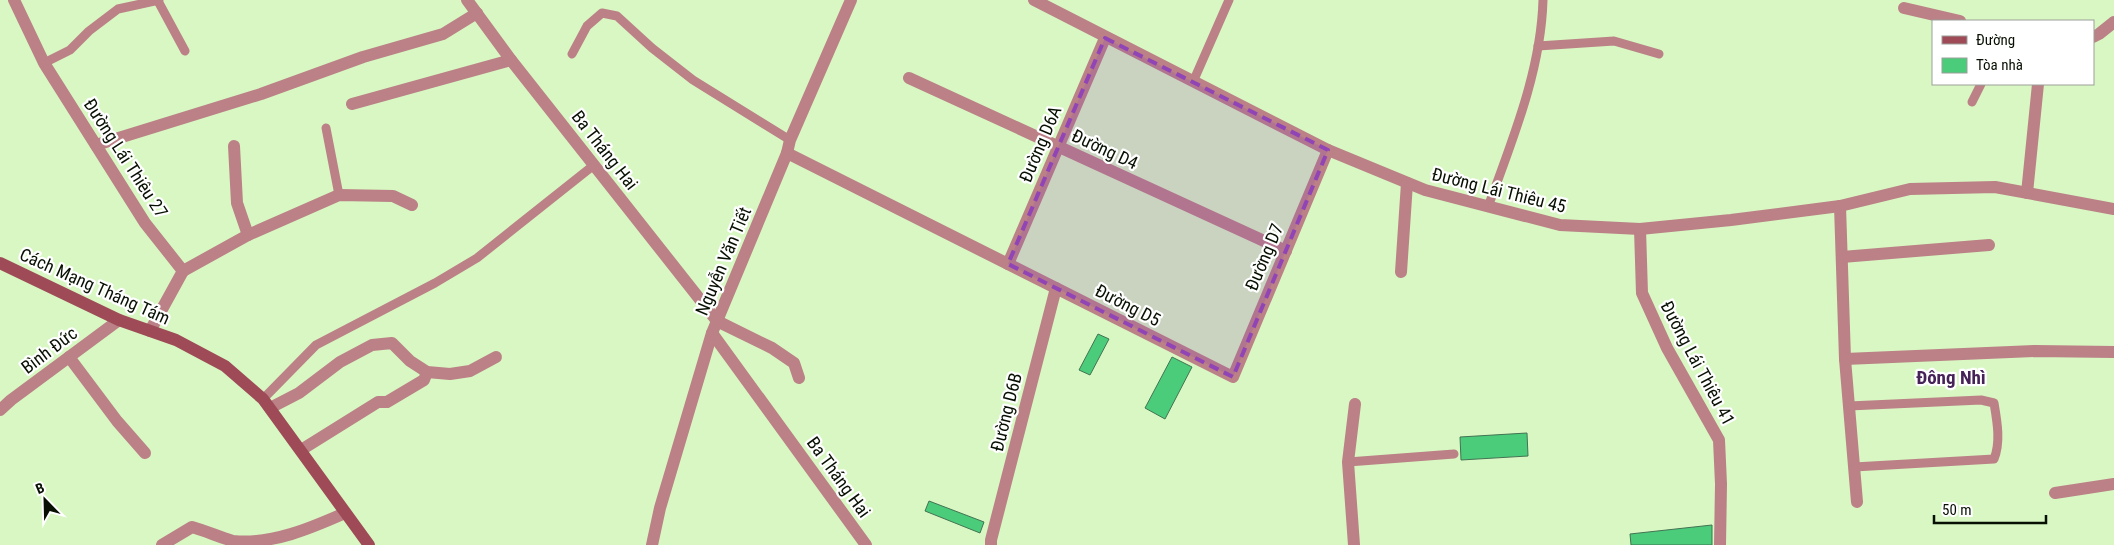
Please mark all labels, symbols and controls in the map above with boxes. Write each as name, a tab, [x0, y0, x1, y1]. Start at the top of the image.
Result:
legend	[1932, 20, 2094, 85]
text: Đường	[1976, 31, 2015, 49]
text: Tòa nhà	[1976, 56, 2023, 74]
street label: Đường Lái Thiêu 27	[80, 95, 172, 221]
street label: Đường D6A	[1015, 102, 1066, 185]
street label: Ba Tháng Hai	[568, 106, 642, 194]
street label: Đường D4	[1069, 125, 1141, 173]
street label: Đường Lái Thiêu 45	[1430, 163, 1568, 217]
street label: Nguyễn Văn Tiết	[691, 204, 755, 318]
street label: Đường D7	[1241, 220, 1287, 294]
street label: Cách Mạng Tháng Tám	[17, 243, 173, 329]
street label: Đường D5	[1092, 280, 1164, 330]
street label: Đường Lái Thiêu 41	[1656, 297, 1740, 429]
street label: Bình Đức	[17, 322, 81, 378]
district label: Đông Nhì	[1916, 366, 1986, 389]
street label: Đường D6B	[986, 371, 1026, 453]
street label: Ba Tháng Hai	[803, 433, 875, 521]
north arrow	[20, 475, 70, 525]
text: B	[33, 479, 47, 497]
scale bar	[1934, 492, 2046, 524]
text: 50 m	[1942, 501, 1972, 519]

